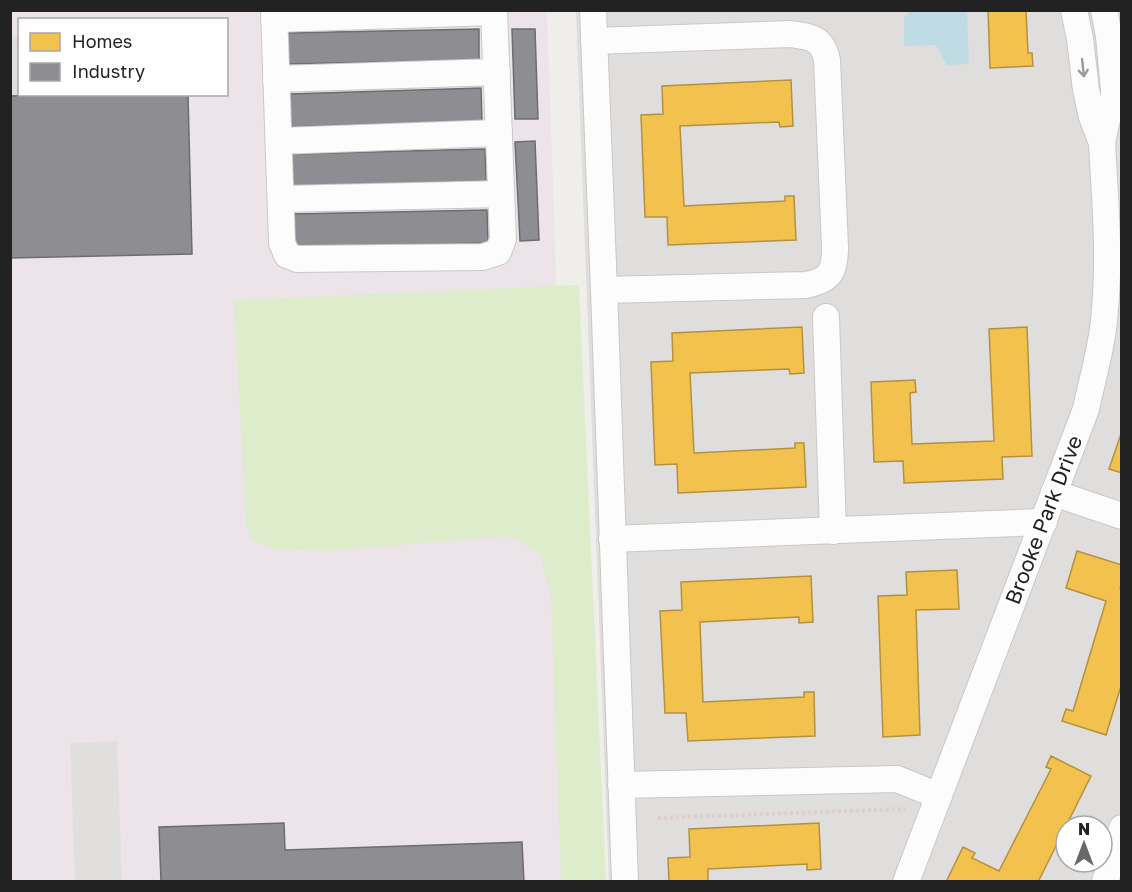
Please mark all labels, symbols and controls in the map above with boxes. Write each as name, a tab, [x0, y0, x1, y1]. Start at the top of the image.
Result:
legend	[18, 18, 228, 96]
text: Homes	[72, 30, 132, 52]
one-way arrow	[1078, 58, 1089, 78]
text: Industry	[72, 60, 145, 82]
street label: Brooke Park Drive	[999, 431, 1087, 608]
north arrow	[1054, 814, 1114, 874]
text: N	[1078, 819, 1090, 839]

